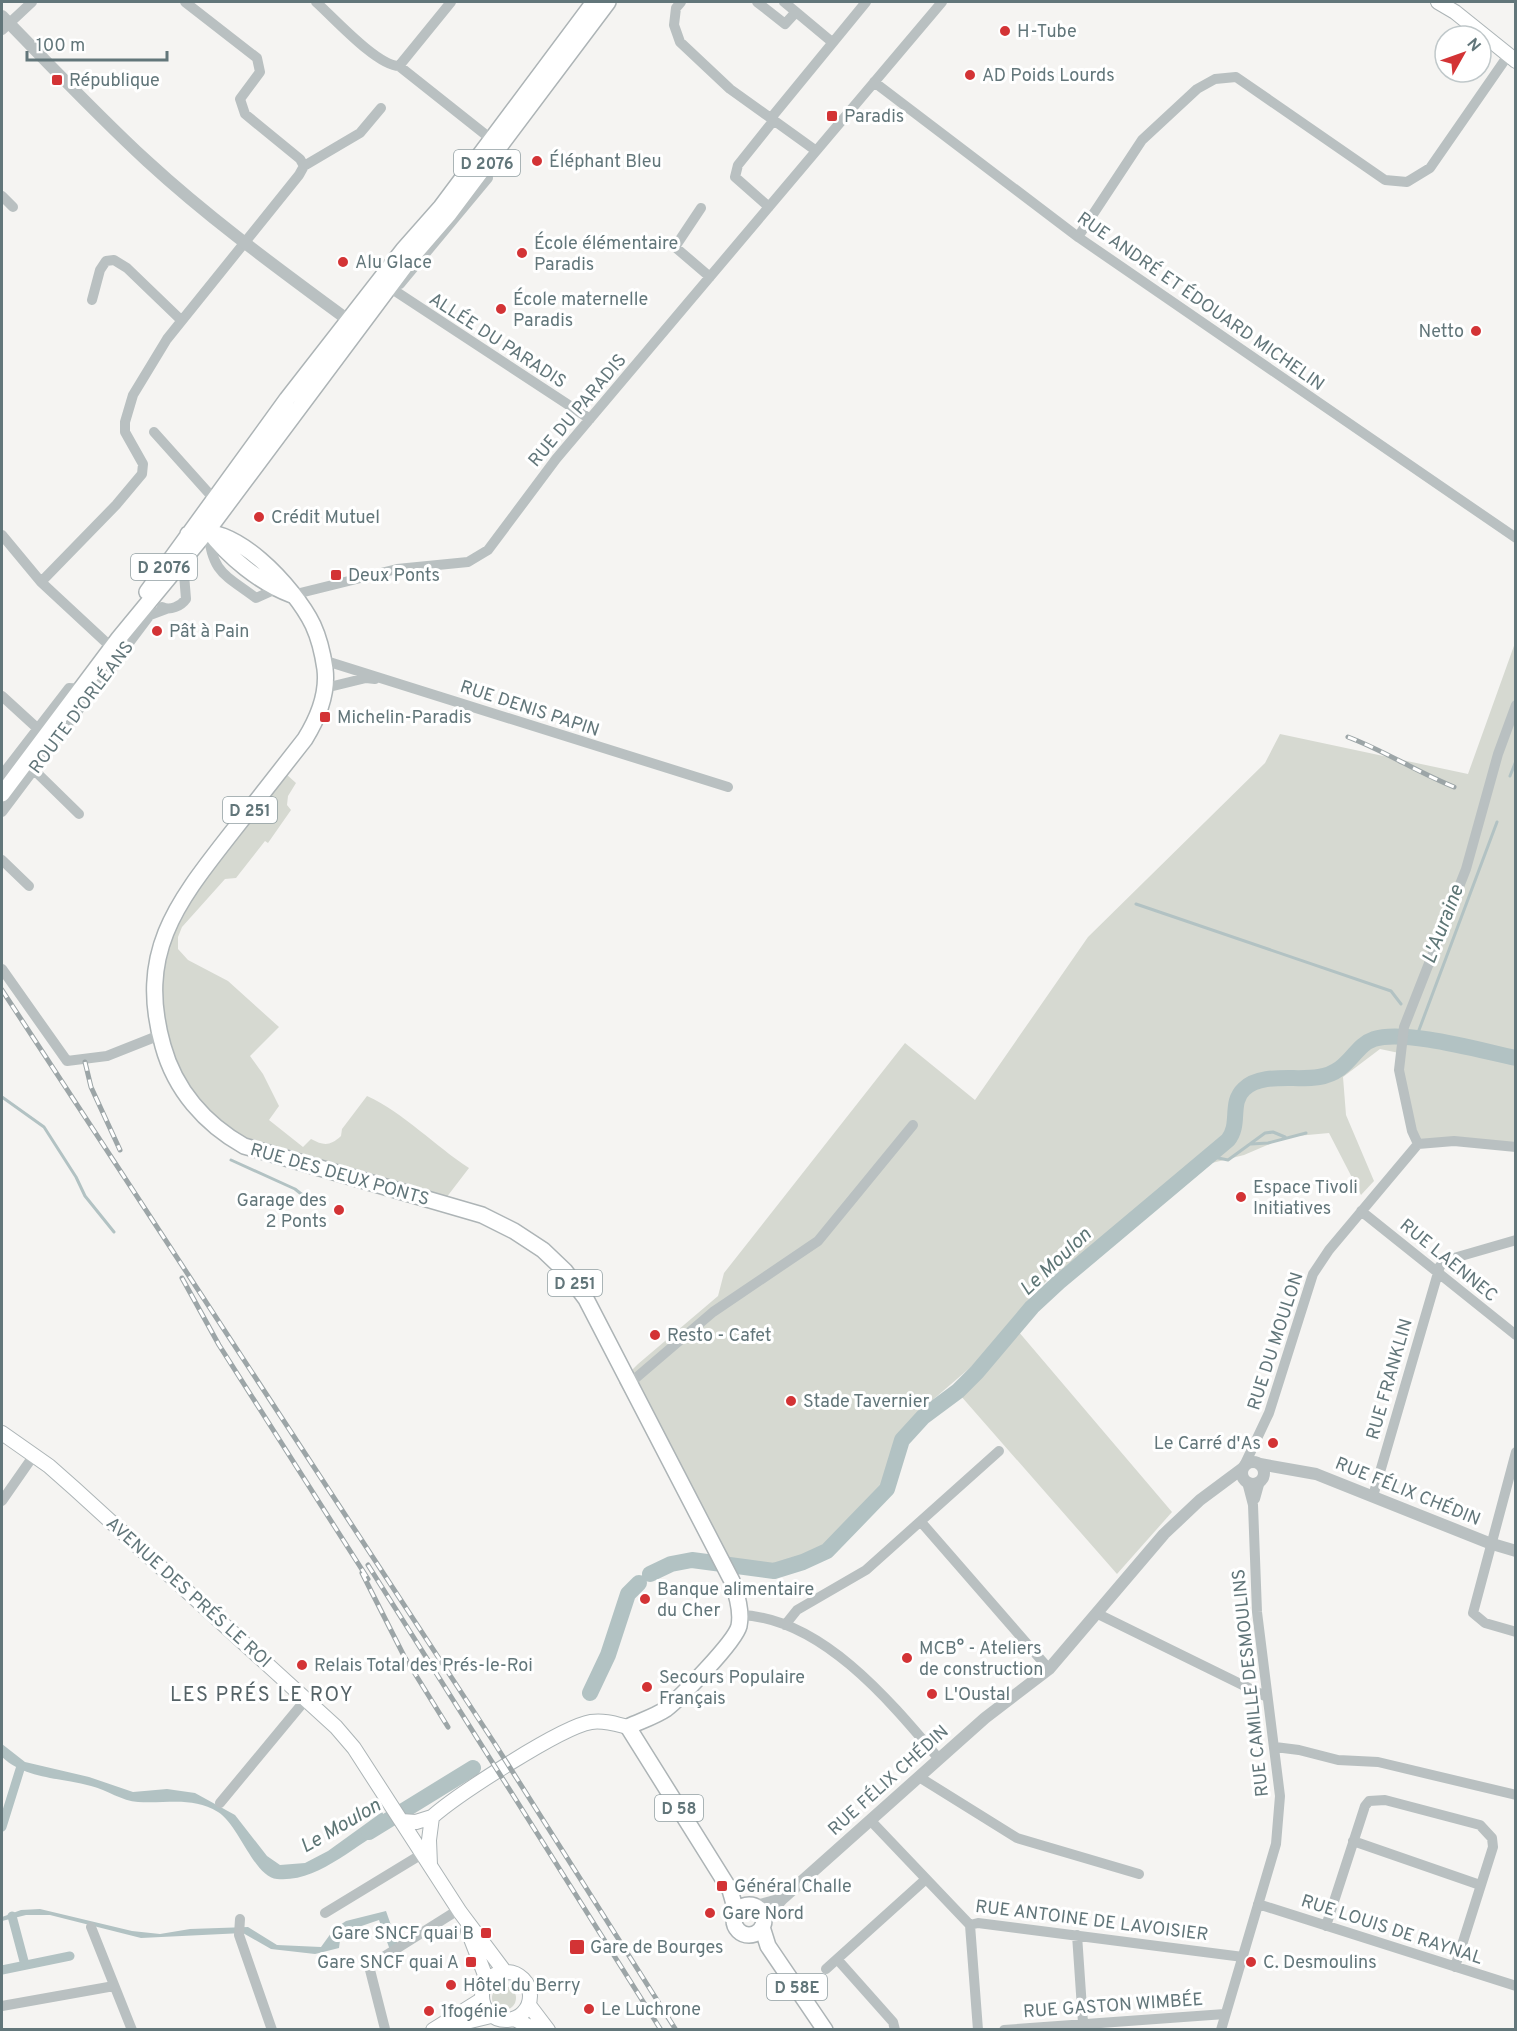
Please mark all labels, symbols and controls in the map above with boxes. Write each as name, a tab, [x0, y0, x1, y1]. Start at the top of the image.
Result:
place label: H-Tube	[1017, 21, 1077, 44]
scale bar	[27, 24, 166, 62]
marker: H-Tube	[998, 24, 1012, 38]
north arrow	[1433, 24, 1493, 84]
text: 100 m	[36, 35, 85, 58]
text: N	[1462, 35, 1484, 56]
place label: AD Poids Lourds	[982, 65, 1115, 88]
marker: AD Poids Lourds	[963, 68, 977, 82]
place label: République	[69, 70, 160, 93]
marker: République	[50, 73, 64, 87]
place label: Paradis	[844, 106, 904, 129]
marker: Paradis	[825, 109, 839, 123]
place label: Éléphant Bleu	[549, 149, 662, 174]
road number: D 2076	[454, 150, 520, 176]
marker: Éléphant Bleu	[530, 154, 544, 168]
street label: RUE ANDRÉ ET ÉDOUARD MICHELIN	[1072, 206, 1330, 397]
place label: École élémentaire Paradis	[534, 231, 678, 277]
marker: École élémentaire Paradis	[515, 246, 529, 260]
place label: Alu Glace	[355, 252, 432, 275]
marker: Alu Glace	[336, 255, 350, 269]
street label: ALLÉE DU PARADIS	[424, 287, 571, 394]
place label: École maternelle Paradis	[513, 287, 648, 333]
marker: École maternelle Paradis	[494, 302, 508, 316]
place label: Netto	[1419, 321, 1464, 344]
marker: Netto	[1469, 324, 1483, 338]
street label: RUE DU PARADIS	[524, 350, 632, 472]
place label: Crédit Mutuel	[271, 507, 380, 530]
marker: Crédit Mutuel	[252, 510, 266, 524]
road number: D 2076	[131, 554, 197, 580]
place label: Deux Ponts	[348, 565, 440, 588]
marker: Deux Ponts	[329, 568, 343, 582]
place label: Pât à Pain	[169, 621, 249, 644]
marker: Pât à Pain	[150, 624, 164, 638]
street label: ROUTE D'ORLÉANS	[23, 636, 140, 779]
street label: RUE DENIS PAPIN	[457, 676, 602, 743]
place label: Michelin-Paradis	[337, 707, 472, 730]
marker: Michelin-Paradis	[318, 710, 332, 724]
road number: D 251	[223, 797, 277, 823]
water label: L'Auraine	[1417, 881, 1471, 968]
street label: RUE DES DEUX PONTS	[247, 1139, 432, 1212]
place label: Espace Tivoli Initiatives	[1253, 1177, 1358, 1221]
place label: Garage des 2 Ponts	[237, 1190, 327, 1234]
marker: Espace Tivoli Initiatives	[1234, 1190, 1248, 1204]
marker: Garage des 2 Ponts	[332, 1203, 346, 1217]
street label: RUE LAENNEC	[1394, 1215, 1502, 1308]
water label: Le Moulon	[1015, 1223, 1098, 1302]
street label: RUE DU MOULON	[1243, 1269, 1310, 1413]
road number: D 251	[548, 1270, 602, 1296]
street label: RUE FRANKLIN	[1362, 1316, 1419, 1443]
place label: Resto - Cafet	[667, 1325, 772, 1348]
marker: Resto - Cafet	[648, 1328, 662, 1342]
place label: Stade Tavernier	[803, 1391, 930, 1414]
marker: Stade Tavernier	[784, 1394, 798, 1408]
place label: Le Carré d'As	[1154, 1433, 1261, 1456]
marker: Le Carré d'As	[1266, 1436, 1280, 1450]
street label: RUE FÉLIX CHÉDIN	[1331, 1451, 1484, 1532]
street label: AVENUE DES PRÉS LE ROI	[101, 1511, 277, 1674]
street label: RUE CAMILLE DESMOULINS	[1228, 1568, 1275, 1798]
place label: Banque alimentaire du Cher	[657, 1579, 814, 1623]
marker: Banque alimentaire du Cher	[638, 1592, 652, 1606]
place label: MCB° - Ateliers de construction	[919, 1638, 1043, 1682]
marker: MCB° - Ateliers de construction	[900, 1651, 914, 1665]
place label: Relais Total des Prés-le-Roi	[314, 1655, 533, 1678]
marker: Relais Total des Prés-le-Roi	[295, 1658, 309, 1672]
place label: Secours Populaire Français	[659, 1667, 805, 1711]
marker: Secours Populaire Français	[640, 1680, 654, 1694]
district label: LES PRÉS LE ROY	[170, 1681, 354, 1709]
place label: L'Oustal	[944, 1684, 1010, 1707]
marker: L'Oustal	[925, 1687, 939, 1701]
street label: RUE FÉLIX CHÉDIN	[822, 1719, 954, 1841]
water label: Le Moulon	[296, 1793, 386, 1860]
road number: D 58	[655, 1795, 703, 1821]
place label: Général Challe	[734, 1876, 852, 1899]
marker: Général Challe	[715, 1879, 729, 1893]
street label: RUE LOUIS DE RAYNAL	[1298, 1890, 1485, 1971]
street label: RUE ANTOINE DE LAVOISIER	[974, 1896, 1210, 1947]
place label: Gare Nord	[722, 1903, 804, 1926]
marker: Gare Nord	[703, 1906, 717, 1920]
place label: Gare SNCF quai B	[332, 1923, 474, 1946]
marker: Gare SNCF quai B	[479, 1926, 493, 1940]
place label: Gare de Bourges	[590, 1937, 723, 1960]
marker: Gare de Bourges	[568, 1938, 586, 1956]
place label: Gare SNCF quai A	[317, 1952, 459, 1975]
place label: C. Desmoulins	[1263, 1952, 1377, 1975]
marker: Gare SNCF quai A	[464, 1955, 478, 1969]
marker: C. Desmoulins	[1244, 1955, 1258, 1969]
road number: D 58E	[767, 1974, 827, 2000]
place label: Hôtel du Berry	[463, 1975, 581, 1998]
marker: Hôtel du Berry	[444, 1978, 458, 1992]
street label: RUE GASTON WIMBÉE	[1022, 1987, 1204, 2024]
place label: Le Luchrone	[601, 1999, 701, 2022]
place label: 1fogénie	[441, 2001, 508, 2024]
marker: Le Luchrone	[582, 2002, 596, 2016]
marker: 1fogénie	[422, 2004, 436, 2018]

